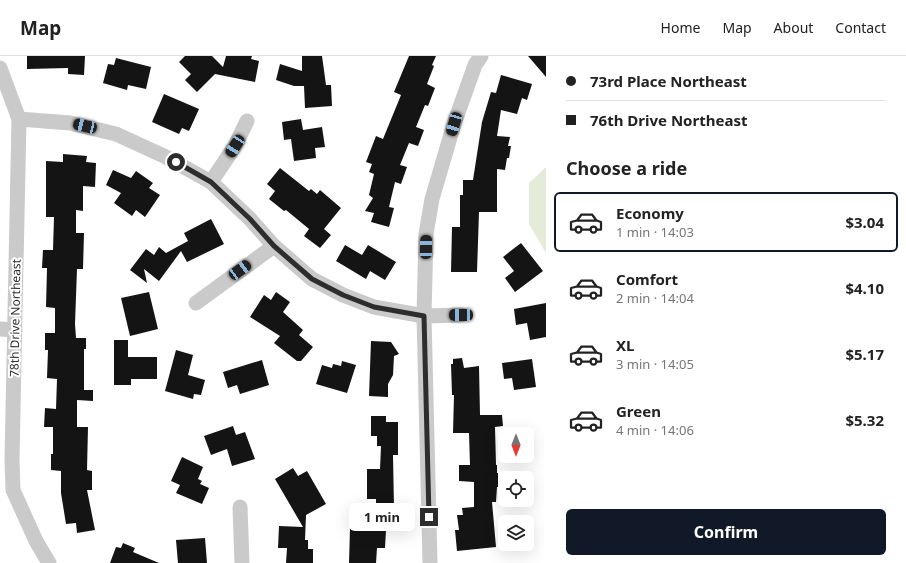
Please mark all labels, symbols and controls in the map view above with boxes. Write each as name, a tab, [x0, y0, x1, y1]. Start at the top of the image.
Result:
text: Map	[20, 15, 61, 41]
text: Home	[661, 18, 700, 37]
text: Map	[722, 18, 752, 37]
text: About	[774, 18, 813, 37]
text: Contact	[835, 18, 886, 37]
text: 73rd Place Northeast	[590, 71, 747, 91]
text: 76th Drive Northeast	[590, 110, 747, 130]
car	[445, 111, 463, 137]
car	[72, 117, 98, 135]
car	[223, 133, 247, 159]
route start	[167, 153, 185, 171]
text: Choose a ride	[566, 156, 687, 180]
text: Economy	[616, 203, 684, 223]
icon: car	[568, 204, 604, 240]
text: $3.04	[845, 212, 884, 232]
text: 1 min · 14:03	[616, 223, 694, 241]
car	[420, 235, 432, 259]
street label: 78th Drive Northeast	[5, 258, 25, 377]
car	[227, 258, 253, 282]
text: Comfort	[616, 269, 678, 289]
icon: car	[568, 270, 604, 306]
text: $4.10	[845, 278, 884, 298]
text: 2 min · 14:04	[616, 289, 694, 307]
car	[449, 309, 473, 321]
text: XL	[616, 335, 634, 355]
icon: car	[568, 336, 604, 372]
text: $5.17	[845, 344, 884, 364]
text: 3 min · 14:05	[616, 355, 694, 373]
text: Green	[616, 401, 661, 421]
icon: car	[568, 402, 604, 438]
text: $5.32	[845, 410, 884, 430]
text: 4 min · 14:06	[616, 421, 694, 439]
north arrow	[498, 427, 534, 463]
map controls	[498, 427, 534, 551]
button: locate	[498, 471, 534, 507]
callout: 1 min	[349, 503, 415, 531]
text: 1 min	[364, 508, 400, 526]
route end	[420, 508, 438, 526]
button: Confirm	[566, 509, 886, 555]
button: layers	[498, 515, 534, 551]

